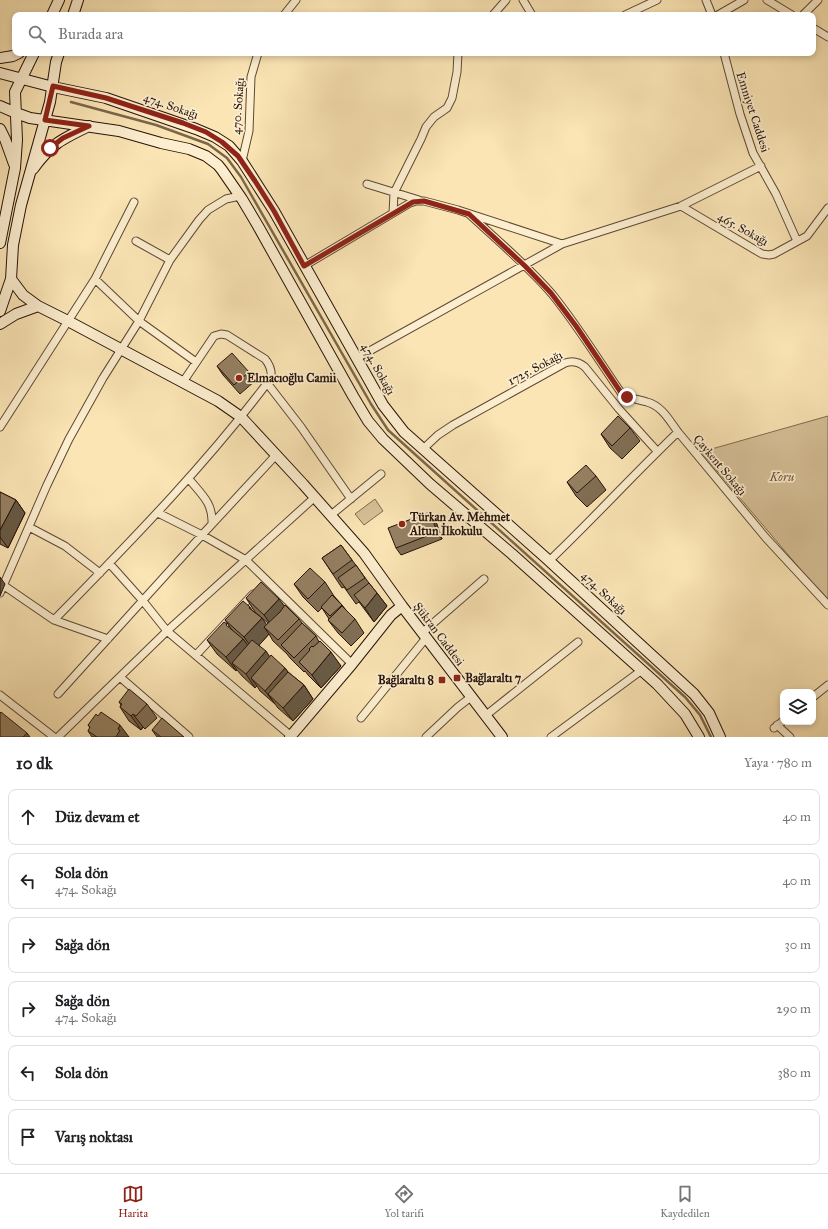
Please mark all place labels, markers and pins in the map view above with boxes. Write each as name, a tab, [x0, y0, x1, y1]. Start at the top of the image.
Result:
place label: Elmacıoğlu Camii	[247, 371, 337, 386]
marker: Elmacıoğlu Camii	[234, 373, 244, 383]
place label: Türkan Av. Mehmet Altun İlkokulu	[409, 510, 511, 538]
marker: Türkan Av. Mehmet Altun İlkokulu	[397, 519, 407, 529]
place label: Bağlaraltı 7	[465, 671, 522, 686]
place label: Bağlaraltı 8	[378, 673, 434, 688]
marker: Bağlaraltı 7	[452, 673, 462, 683]
marker: Bağlaraltı 8	[437, 675, 447, 685]

